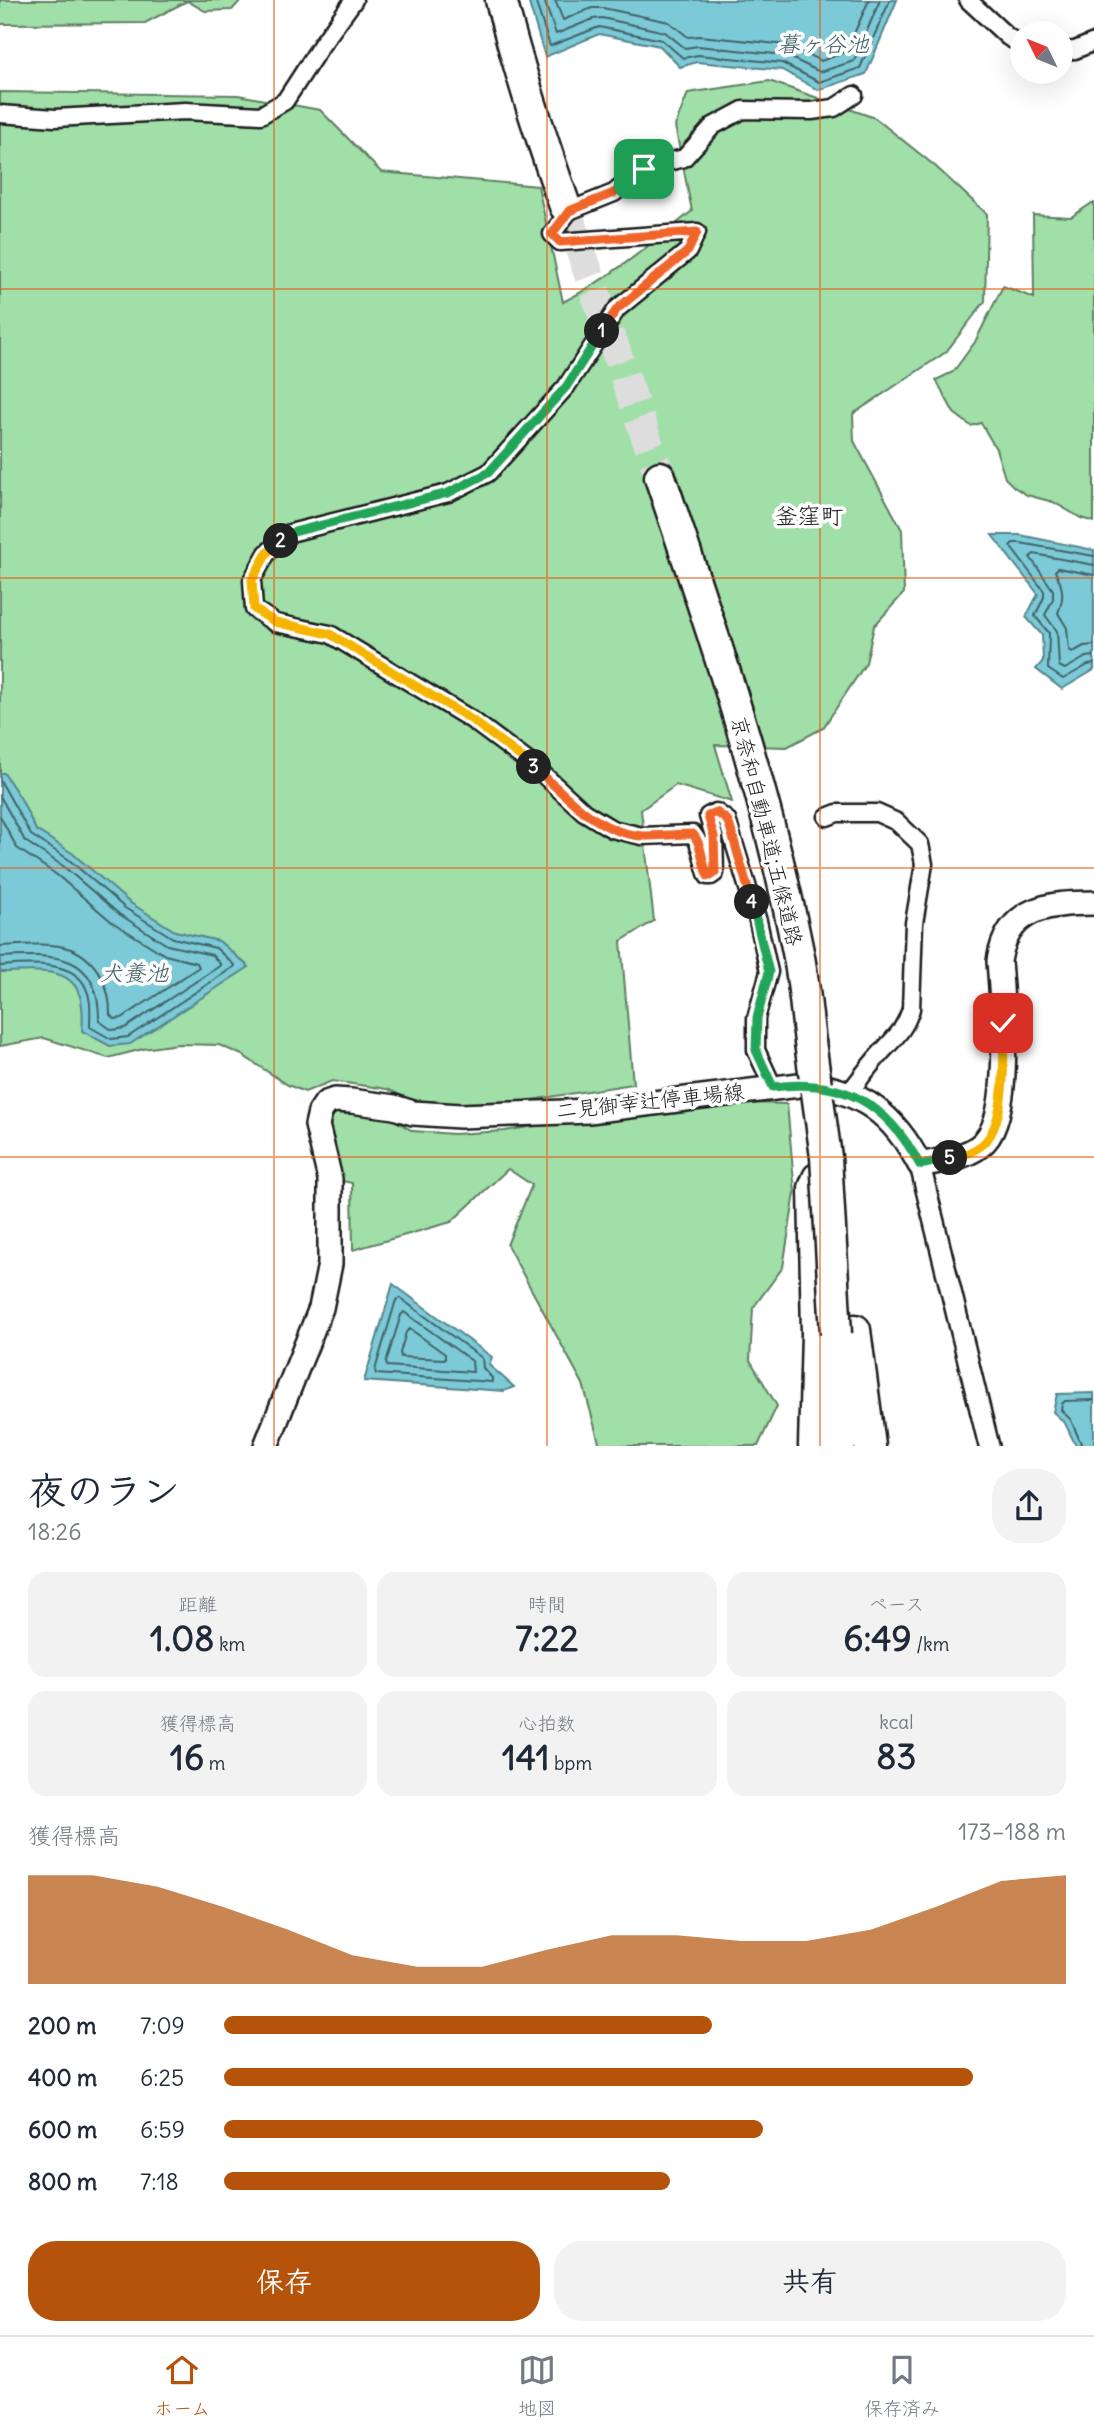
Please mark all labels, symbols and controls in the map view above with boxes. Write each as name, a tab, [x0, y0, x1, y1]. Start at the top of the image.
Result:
north arrow	[1010, 21, 1073, 84]
map controls	[1010, 21, 1073, 84]
water label: 暮ヶ谷池	[777, 29, 870, 58]
pin	[614, 139, 674, 199]
icon: arrive	[625, 150, 663, 188]
pin: 1	[584, 314, 620, 348]
text: 1	[598, 318, 605, 342]
district label: 釜窪町	[775, 501, 844, 530]
pin: 2	[264, 524, 298, 558]
text: 2	[275, 528, 286, 552]
street label: 京奈和自動車道;五條道路	[725, 713, 809, 949]
pin: 3	[516, 750, 552, 784]
text: 3	[528, 754, 539, 778]
pin: 4	[734, 884, 770, 920]
text: 4	[746, 889, 757, 913]
water label: 犬養池	[100, 958, 170, 987]
pin	[973, 993, 1033, 1053]
icon: check	[984, 1004, 1022, 1042]
street label: 二見御幸辻停車場線	[555, 1078, 745, 1124]
pin: 5	[932, 1140, 968, 1176]
text: 5	[944, 1145, 955, 1169]
text: 夜のラン	[28, 1467, 180, 1514]
button: share	[992, 1469, 1066, 1543]
text: 18:26	[28, 1517, 81, 1546]
text: 距離	[179, 1592, 217, 1616]
text: 時間	[528, 1592, 566, 1616]
text: ペース	[868, 1592, 924, 1616]
text: 1.08	[150, 1616, 214, 1660]
text: 7:22	[515, 1616, 579, 1660]
text: 6:49	[843, 1616, 912, 1660]
text: km	[214, 1632, 245, 1656]
text: /km	[912, 1632, 949, 1656]
text: kcal	[879, 1710, 913, 1734]
text: 獲得標高	[160, 1711, 236, 1735]
text: 心拍数	[518, 1711, 576, 1735]
text: 83	[876, 1734, 916, 1778]
text: 16	[170, 1735, 204, 1779]
text: 141	[502, 1735, 550, 1779]
text: m	[204, 1751, 225, 1775]
text: bpm	[550, 1751, 592, 1775]
text: 173–188 m	[958, 1817, 1066, 1846]
text: 獲得標高	[28, 1821, 120, 1850]
text: 200 m	[28, 2011, 97, 2040]
text: 7:09	[140, 2011, 185, 2040]
text: 400 m	[28, 2063, 97, 2092]
text: 6:25	[140, 2063, 184, 2092]
text: 600 m	[28, 2115, 97, 2144]
text: 6:59	[140, 2115, 185, 2144]
text: 800 m	[28, 2167, 97, 2196]
text: 7:18	[140, 2167, 179, 2196]
button: 保存	[28, 2241, 540, 2321]
button: 共有	[554, 2241, 1066, 2321]
tab: ホーム	[154, 2351, 210, 2420]
tab: 地図	[518, 2351, 556, 2420]
tab: 保存済み	[864, 2351, 940, 2420]

